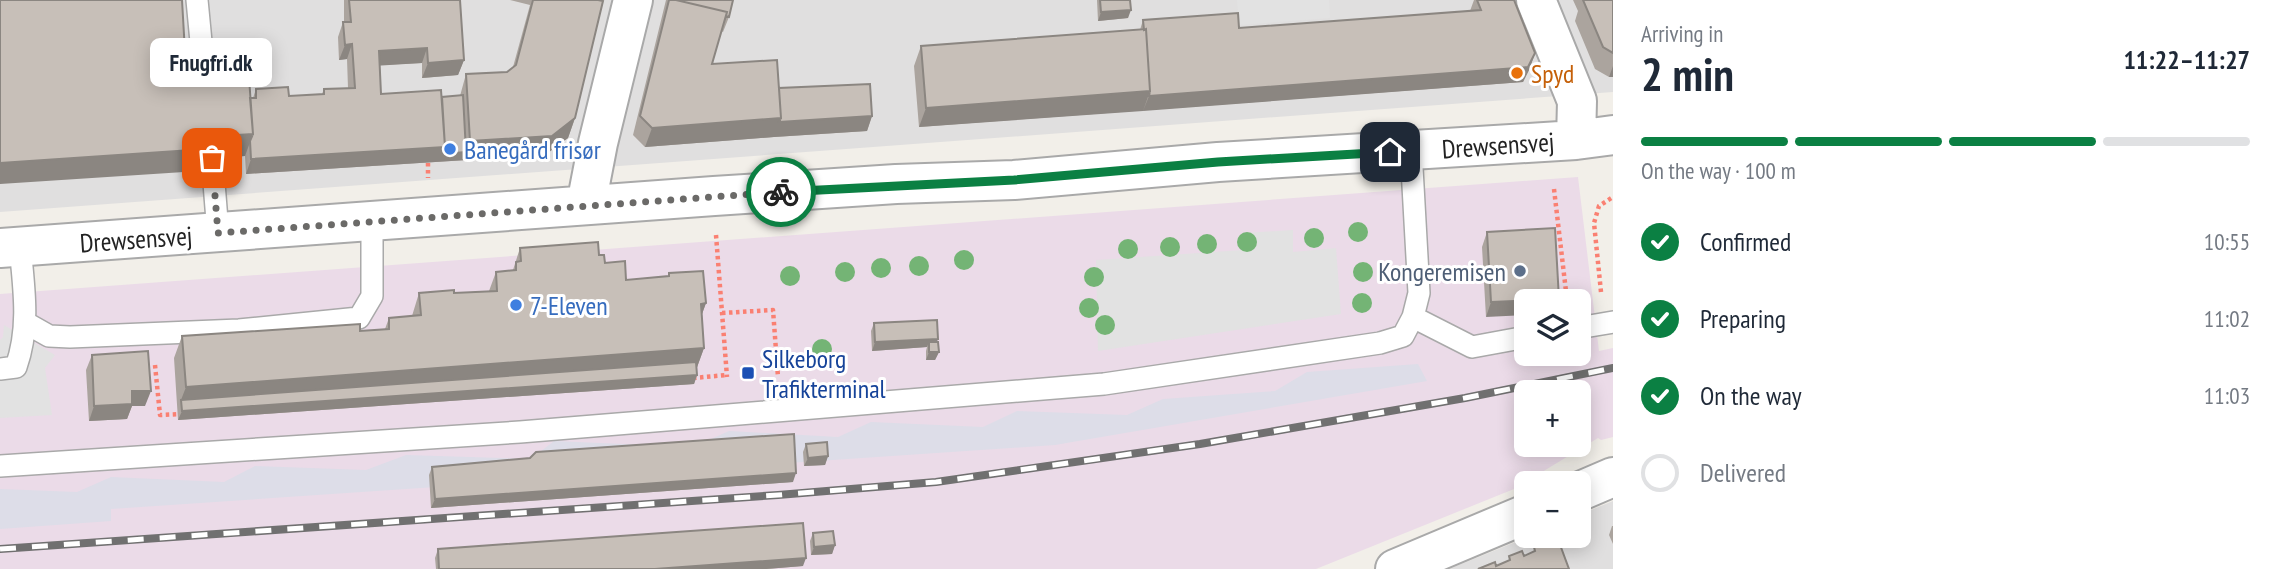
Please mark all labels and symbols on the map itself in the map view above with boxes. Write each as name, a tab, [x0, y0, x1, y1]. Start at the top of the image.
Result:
callout: Fnugfri.dk	[151, 39, 273, 88]
place label: Spyd	[1531, 57, 1574, 90]
marker: Spyd	[1509, 65, 1525, 81]
pin	[1360, 122, 1420, 182]
street label: Drewsensvej	[1441, 125, 1555, 165]
pin	[182, 128, 242, 188]
place label: Banegård frisør	[464, 133, 601, 166]
marker: Banegård frisør	[442, 141, 458, 157]
courier	[746, 157, 816, 227]
street label: Drewsensvej	[79, 219, 193, 259]
place label: Kongeremisen	[1378, 255, 1506, 288]
marker: Kongeremisen	[1512, 263, 1528, 279]
place label: 7-Eleven	[530, 289, 608, 322]
marker: 7-Eleven	[508, 297, 524, 313]
place label: Silkeborg Trafikterminal	[762, 342, 886, 405]
marker: Silkeborg Trafikterminal	[740, 365, 756, 381]

